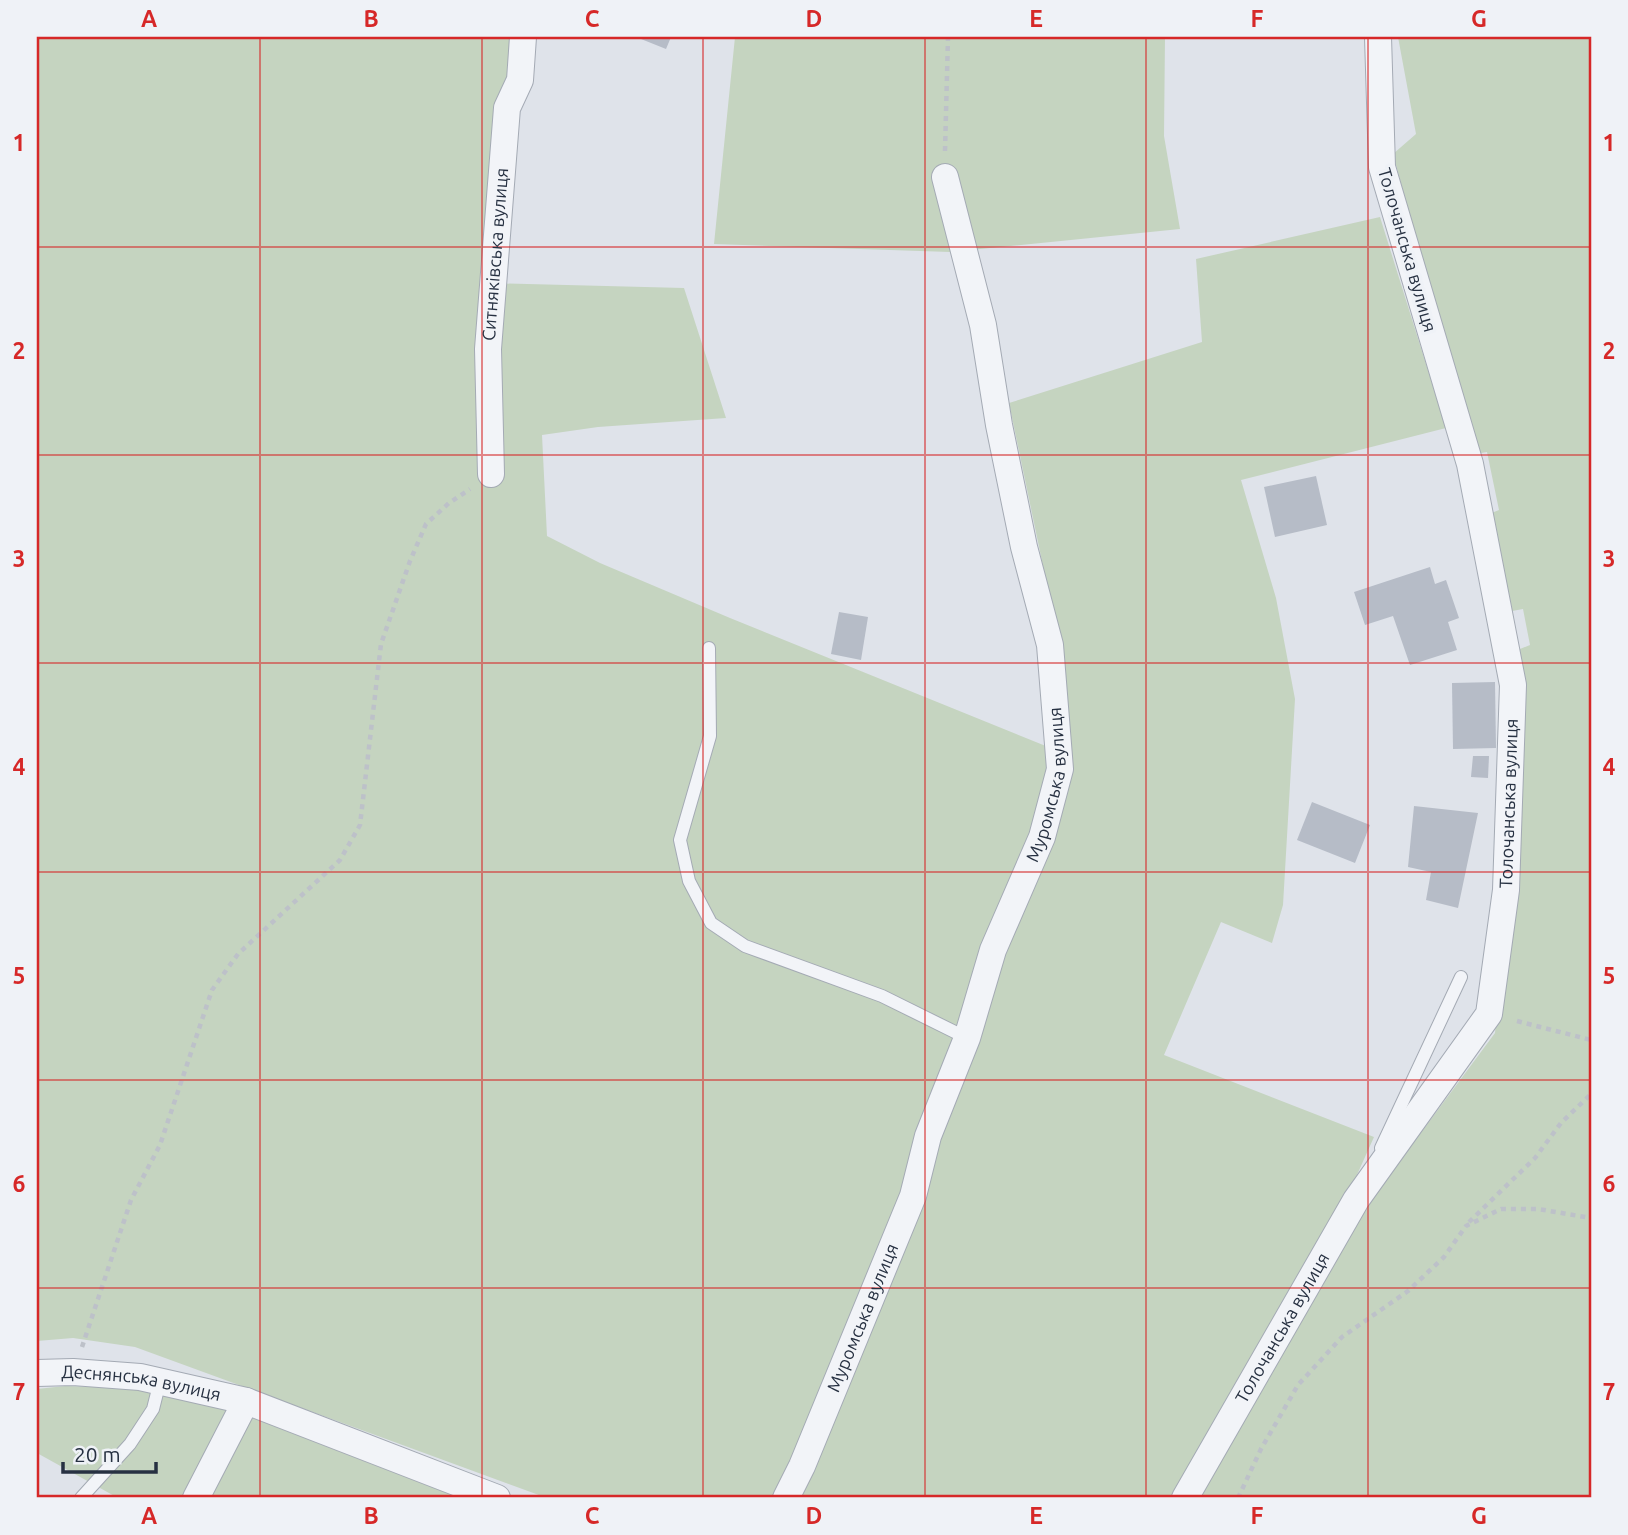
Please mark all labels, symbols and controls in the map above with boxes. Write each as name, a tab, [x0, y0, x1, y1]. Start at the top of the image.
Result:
text: A	[141, 6, 157, 31]
text: B	[363, 6, 379, 31]
text: C	[585, 6, 600, 31]
text: D	[806, 6, 822, 31]
text: E	[1029, 6, 1043, 31]
text: F	[1251, 6, 1264, 31]
text: G	[1471, 6, 1487, 31]
text: 1	[13, 130, 25, 155]
text: 1	[1603, 130, 1615, 155]
street label: Толочанська вулиця	[1375, 165, 1441, 334]
street label: Ситняківська вулиця	[478, 167, 511, 342]
text: 2	[13, 338, 25, 363]
text: 2	[1603, 338, 1615, 363]
text: 3	[13, 546, 25, 571]
text: 3	[1603, 546, 1615, 571]
street label: Муромська вулиця	[1021, 707, 1069, 865]
street label: Толочанська вулиця	[1495, 718, 1521, 889]
text: 4	[13, 754, 26, 779]
text: 4	[1603, 754, 1616, 779]
text: 5	[13, 963, 25, 988]
text: 5	[1603, 963, 1615, 988]
text: 6	[13, 1171, 26, 1196]
text: 6	[1603, 1171, 1616, 1196]
street label: Муромська вулиця	[823, 1240, 901, 1395]
street label: Толочанська вулиця	[1231, 1249, 1333, 1406]
street label: Деснянська вулиця	[61, 1361, 223, 1404]
text: 7	[13, 1379, 25, 1404]
text: 7	[1603, 1379, 1615, 1404]
scale bar	[63, 1430, 156, 1474]
text: 20 m	[74, 1442, 121, 1466]
text: A	[141, 1503, 157, 1528]
text: B	[363, 1503, 379, 1528]
text: C	[585, 1503, 600, 1528]
text: D	[806, 1503, 822, 1528]
text: E	[1029, 1503, 1043, 1528]
text: F	[1251, 1503, 1264, 1528]
text: G	[1471, 1503, 1487, 1528]

